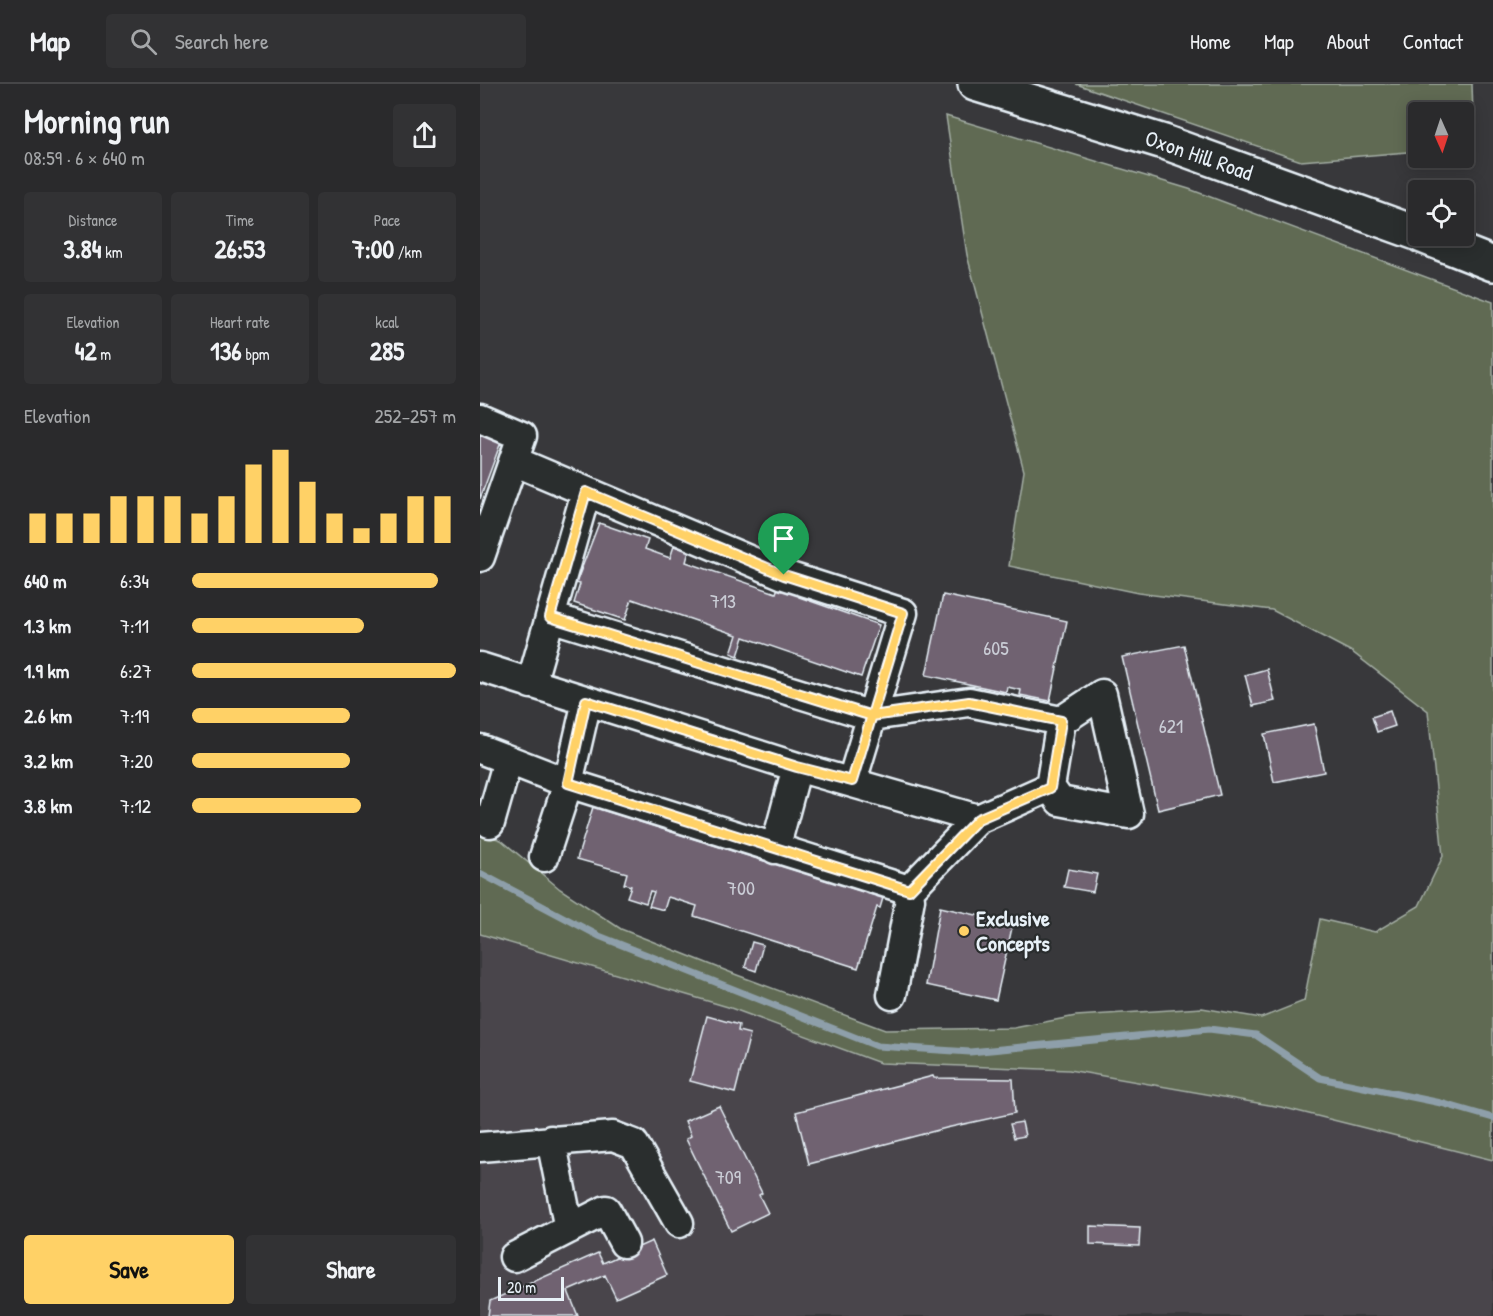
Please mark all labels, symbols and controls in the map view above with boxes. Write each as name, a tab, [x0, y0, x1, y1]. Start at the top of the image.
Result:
search box	[106, 14, 526, 68]
text: Map	[30, 22, 70, 60]
icon: search	[127, 25, 160, 58]
text: Search here	[175, 26, 269, 56]
text: Home	[1190, 27, 1231, 56]
text: Map	[1264, 27, 1294, 56]
text: About	[1327, 27, 1370, 56]
text: Contact	[1403, 27, 1463, 56]
text: Morning run	[24, 99, 170, 143]
north arrow	[1408, 102, 1474, 168]
map controls	[1408, 102, 1474, 246]
button: share	[393, 104, 456, 167]
street label: Oxon Hill Road	[1141, 123, 1257, 188]
text: 08:59 · 6 × 640 m	[24, 144, 145, 171]
button: locate	[1408, 180, 1474, 246]
text: Distance	[69, 209, 117, 231]
text: Time	[226, 209, 254, 231]
text: Pace	[374, 209, 400, 231]
text: 3.84	[63, 231, 102, 266]
text: 26:53	[214, 231, 266, 266]
text: 7:00	[352, 231, 394, 266]
text: km	[102, 241, 123, 263]
text: /km	[394, 241, 422, 263]
text: Elevation	[66, 311, 120, 333]
text: Heart rate	[210, 311, 270, 333]
text: kcal	[375, 311, 399, 333]
text: 42	[75, 333, 97, 368]
text: 136	[210, 333, 242, 368]
text: 285	[370, 333, 404, 368]
text: m	[97, 343, 111, 365]
text: bpm	[242, 343, 270, 365]
text: Elevation	[24, 402, 90, 429]
text: 252–257 m	[375, 402, 456, 429]
pin	[758, 513, 809, 575]
icon: arrive	[767, 522, 800, 555]
text: 640 m	[24, 567, 67, 594]
text: 6:34	[120, 567, 149, 594]
house number: 713	[710, 587, 736, 614]
text: 1.3 km	[24, 612, 71, 639]
text: 7:11	[120, 612, 149, 639]
house number: 605	[983, 634, 1009, 661]
text: 1.9 km	[24, 657, 69, 684]
text: 6:27	[120, 657, 152, 684]
text: 2.6 km	[24, 702, 72, 729]
text: 7:19	[120, 702, 149, 729]
house number: 621	[1159, 712, 1183, 739]
text: 3.2 km	[24, 747, 73, 774]
text: 7:20	[120, 747, 153, 774]
text: 3.8 km	[24, 792, 72, 819]
text: 7:12	[120, 792, 151, 819]
house number: 700	[727, 874, 755, 901]
place label: Exclusive Concepts	[976, 903, 1050, 959]
marker: Exclusive Concepts	[957, 924, 971, 938]
house number: 709	[715, 1163, 741, 1190]
button: Save	[24, 1235, 234, 1304]
button: Share	[246, 1235, 456, 1304]
scale bar	[498, 1274, 564, 1302]
text: 20 m	[507, 1276, 536, 1298]

